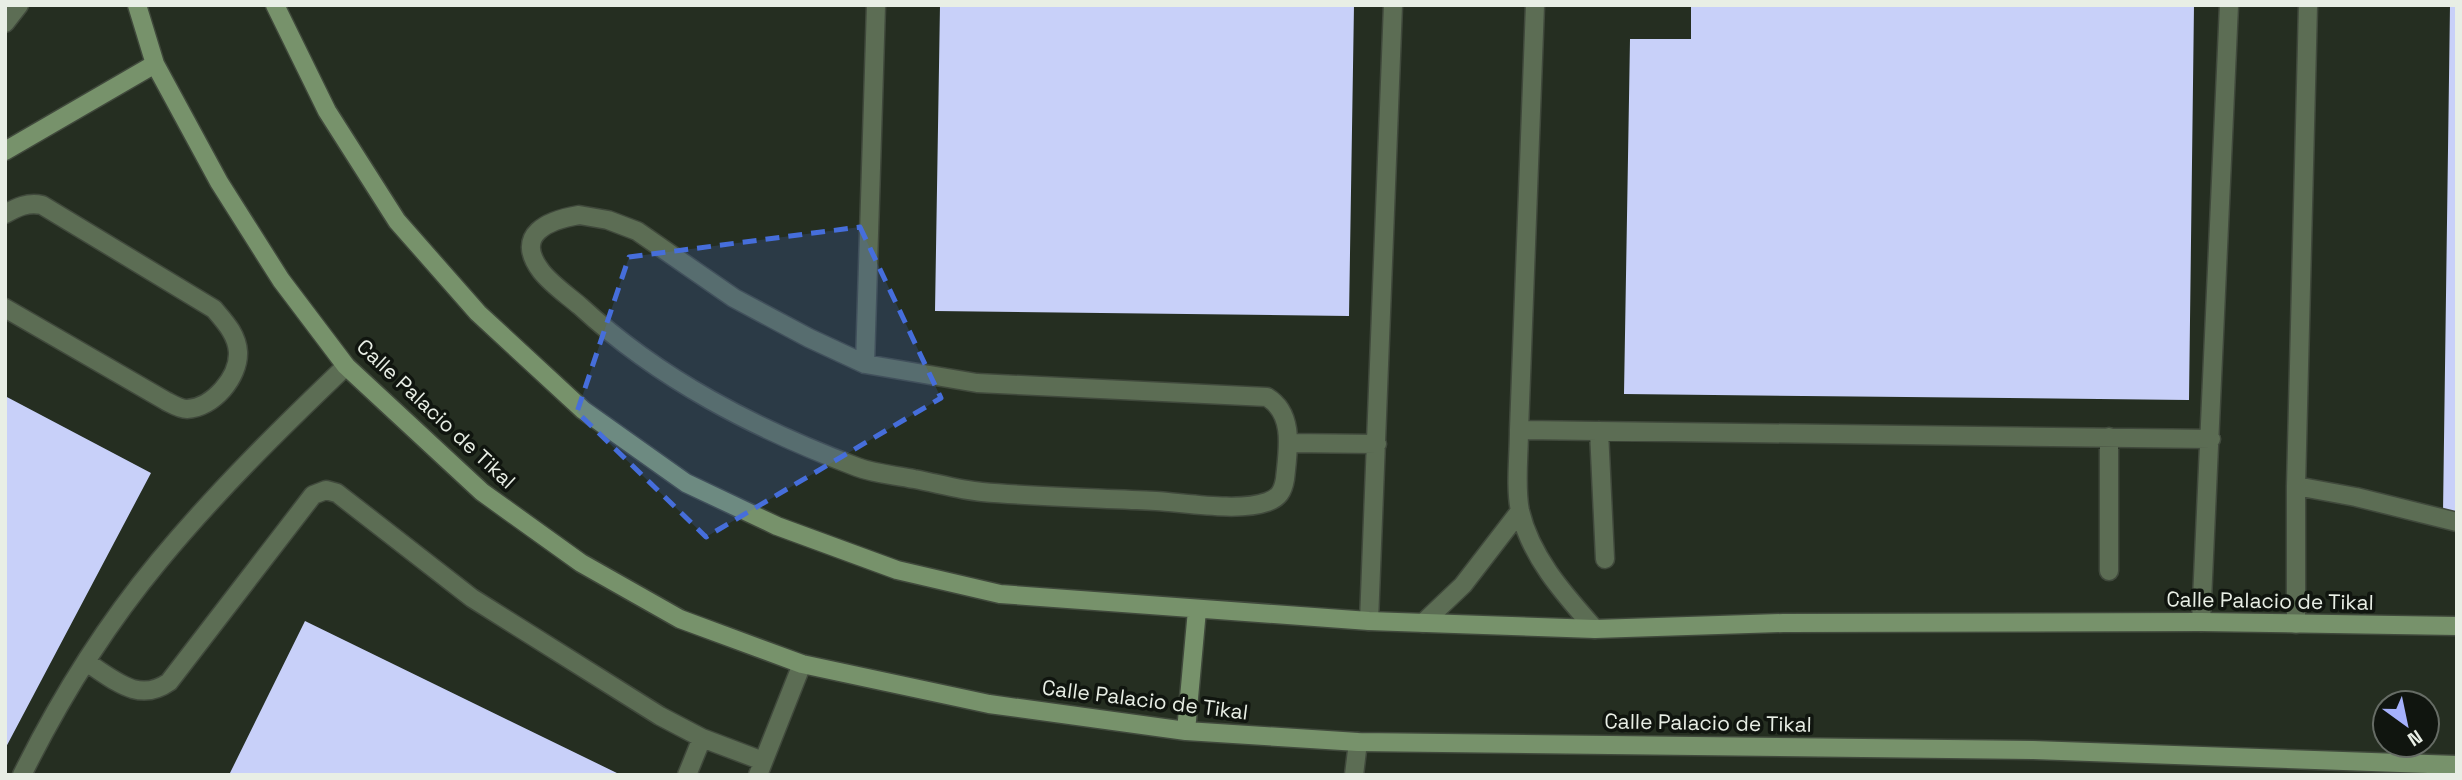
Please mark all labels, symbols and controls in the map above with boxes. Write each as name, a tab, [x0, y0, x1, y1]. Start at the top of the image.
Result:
street label: Calle Palacio de Tikal	[351, 333, 521, 494]
street label: Calle Palacio de Tikal	[2166, 585, 2374, 616]
street label: Calle Palacio de Tikal	[1040, 673, 1250, 726]
north arrow	[2371, 689, 2441, 759]
street label: Calle Palacio de Tikal	[1604, 707, 1812, 738]
text: N	[2403, 724, 2427, 752]

